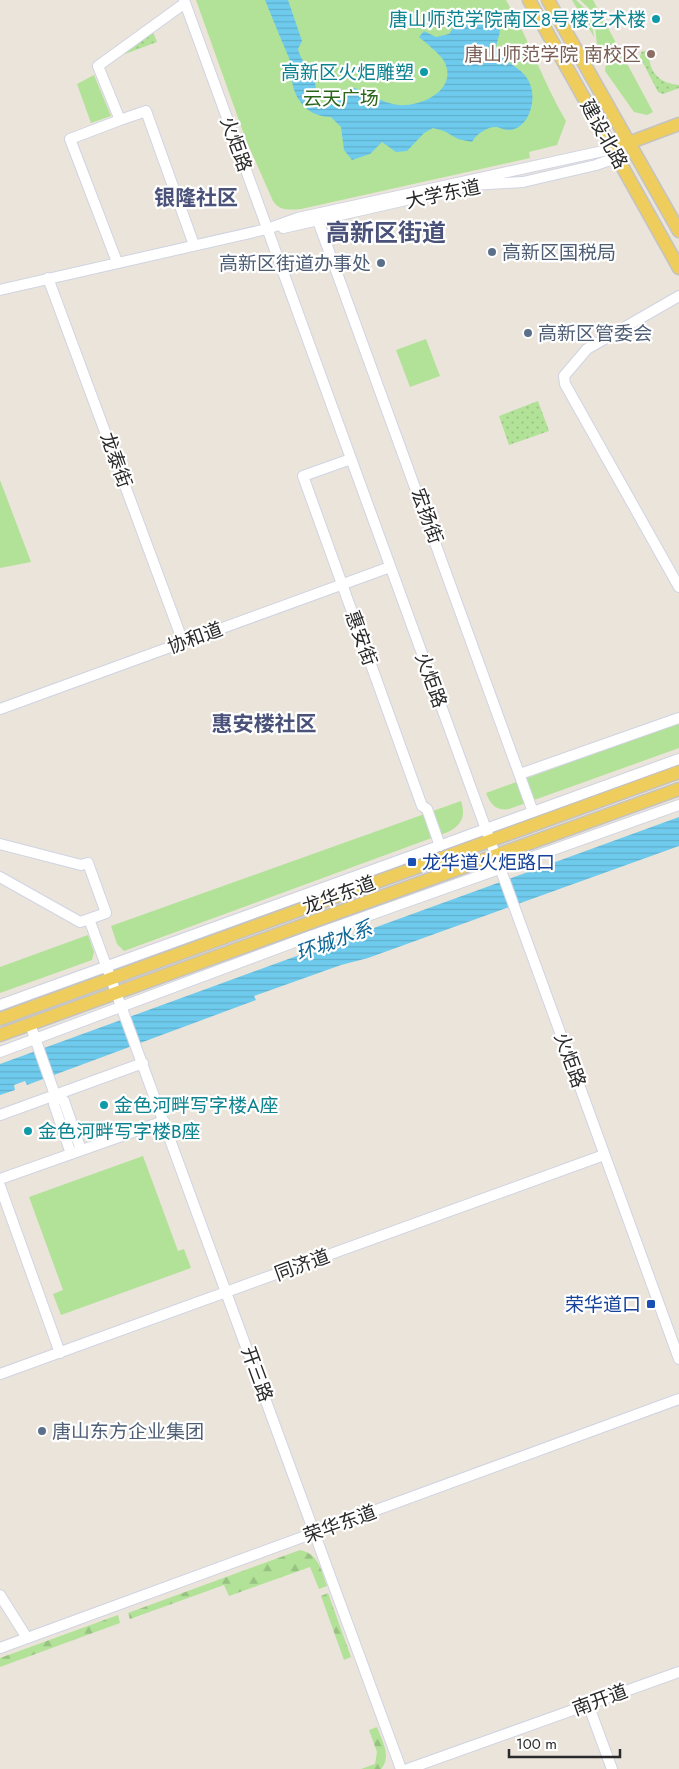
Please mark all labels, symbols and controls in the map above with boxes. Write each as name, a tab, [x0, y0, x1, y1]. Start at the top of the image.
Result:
place label: 唐山师范学院南区8号楼艺术楼	[389, 6, 646, 33]
marker: 唐山师范学院南区8号楼艺术楼	[650, 13, 662, 25]
place label: 唐山师范学院 南校区	[464, 41, 641, 68]
marker: 唐山师范学院 南校区	[645, 48, 657, 60]
place label: 高新区火炬雕塑	[281, 59, 414, 86]
marker: 高新区火炬雕塑	[418, 66, 430, 78]
park label: 云天广场	[303, 85, 379, 112]
street label: 建设北路	[574, 94, 634, 174]
street label: 火炬路	[214, 113, 258, 175]
street label: 大学东道	[403, 173, 483, 215]
district label: 银隆社区	[154, 183, 238, 213]
district label: 高新区街道	[326, 215, 446, 250]
place label: 高新区国税局	[502, 239, 616, 266]
marker: 高新区国税局	[486, 246, 498, 258]
place label: 高新区街道办事处	[219, 250, 371, 277]
marker: 高新区街道办事处	[375, 257, 387, 269]
place label: 高新区管委会	[538, 320, 652, 347]
marker: 高新区管委会	[522, 327, 534, 339]
street label: 龙泰街	[94, 429, 138, 491]
street label: 宏扬街	[405, 485, 449, 547]
street label: 惠安街	[339, 607, 383, 669]
street label: 协和道	[164, 616, 226, 660]
street label: 火炬路	[409, 649, 453, 711]
district label: 惠安楼社区	[212, 709, 317, 739]
place label: 龙华道火炬路口	[422, 849, 555, 876]
marker: 龙华道火炬路口	[406, 856, 418, 868]
street label: 龙华东道	[299, 869, 379, 921]
water label: 环城水系	[291, 913, 377, 968]
street label: 火炬路	[548, 1029, 592, 1091]
place label: 金色河畔写字楼A座	[114, 1092, 279, 1119]
marker: 金色河畔写字楼A座	[98, 1099, 110, 1111]
place label: 金色河畔写字楼B座	[38, 1118, 201, 1145]
marker: 金色河畔写字楼B座	[22, 1125, 34, 1137]
street label: 同济道	[271, 1243, 333, 1287]
place label: 荣华道口	[565, 1291, 641, 1318]
marker: 荣华道口	[645, 1298, 657, 1310]
street label: 开三路	[235, 1343, 279, 1405]
place label: 唐山东方企业集团	[52, 1418, 204, 1445]
marker: 唐山东方企业集团	[36, 1425, 48, 1437]
street label: 荣华东道	[300, 1498, 380, 1550]
street label: 南开道	[569, 1678, 631, 1722]
scale bar	[509, 1726, 620, 1758]
text: 100 m	[516, 1733, 557, 1755]

